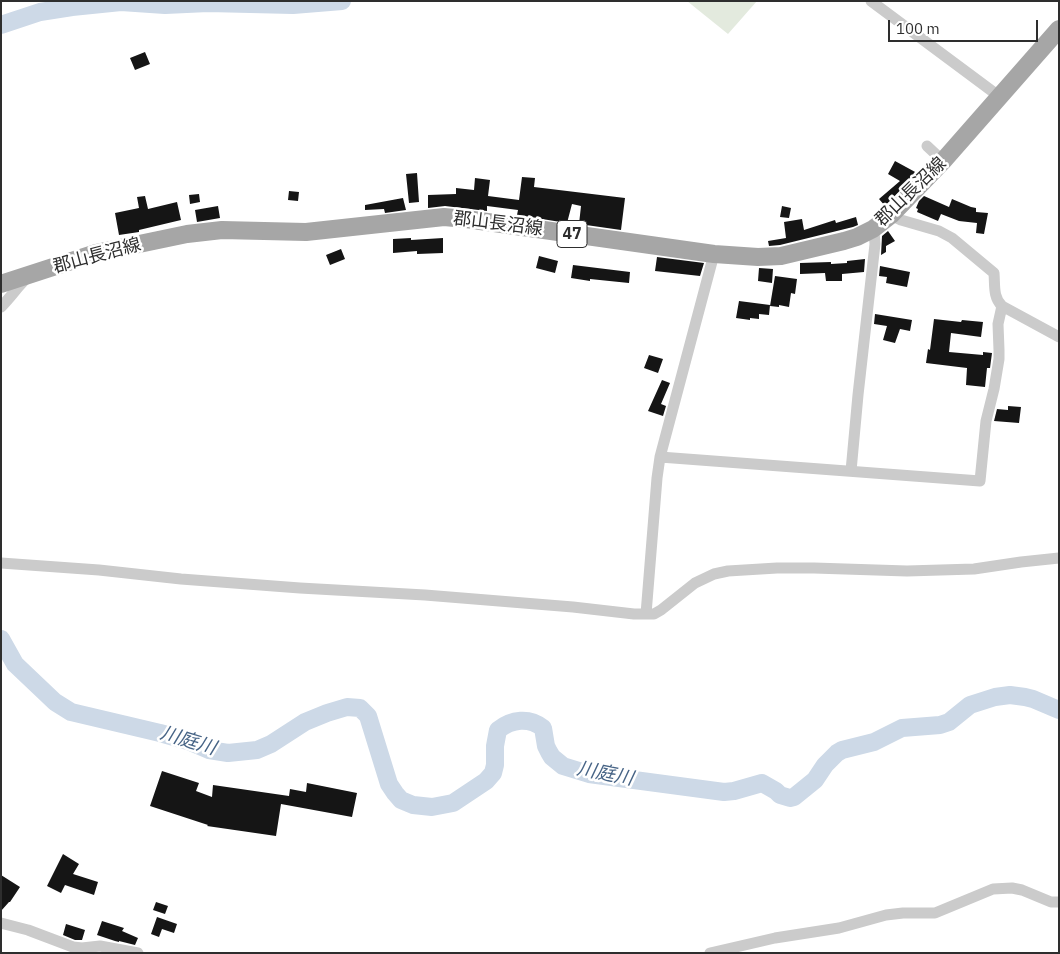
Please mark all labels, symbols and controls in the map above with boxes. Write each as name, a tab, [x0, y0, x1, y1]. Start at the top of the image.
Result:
scale bar	[890, 10, 1040, 42]
text: 100 m	[896, 19, 940, 38]
street label: 郡山長沼線	[871, 153, 951, 231]
street label: 郡山長沼線	[452, 208, 544, 240]
road number: 47	[557, 220, 587, 248]
street label: 郡山長沼線	[51, 234, 143, 278]
water label: 川庭川	[157, 722, 219, 760]
water label: 川庭川	[575, 757, 635, 791]

